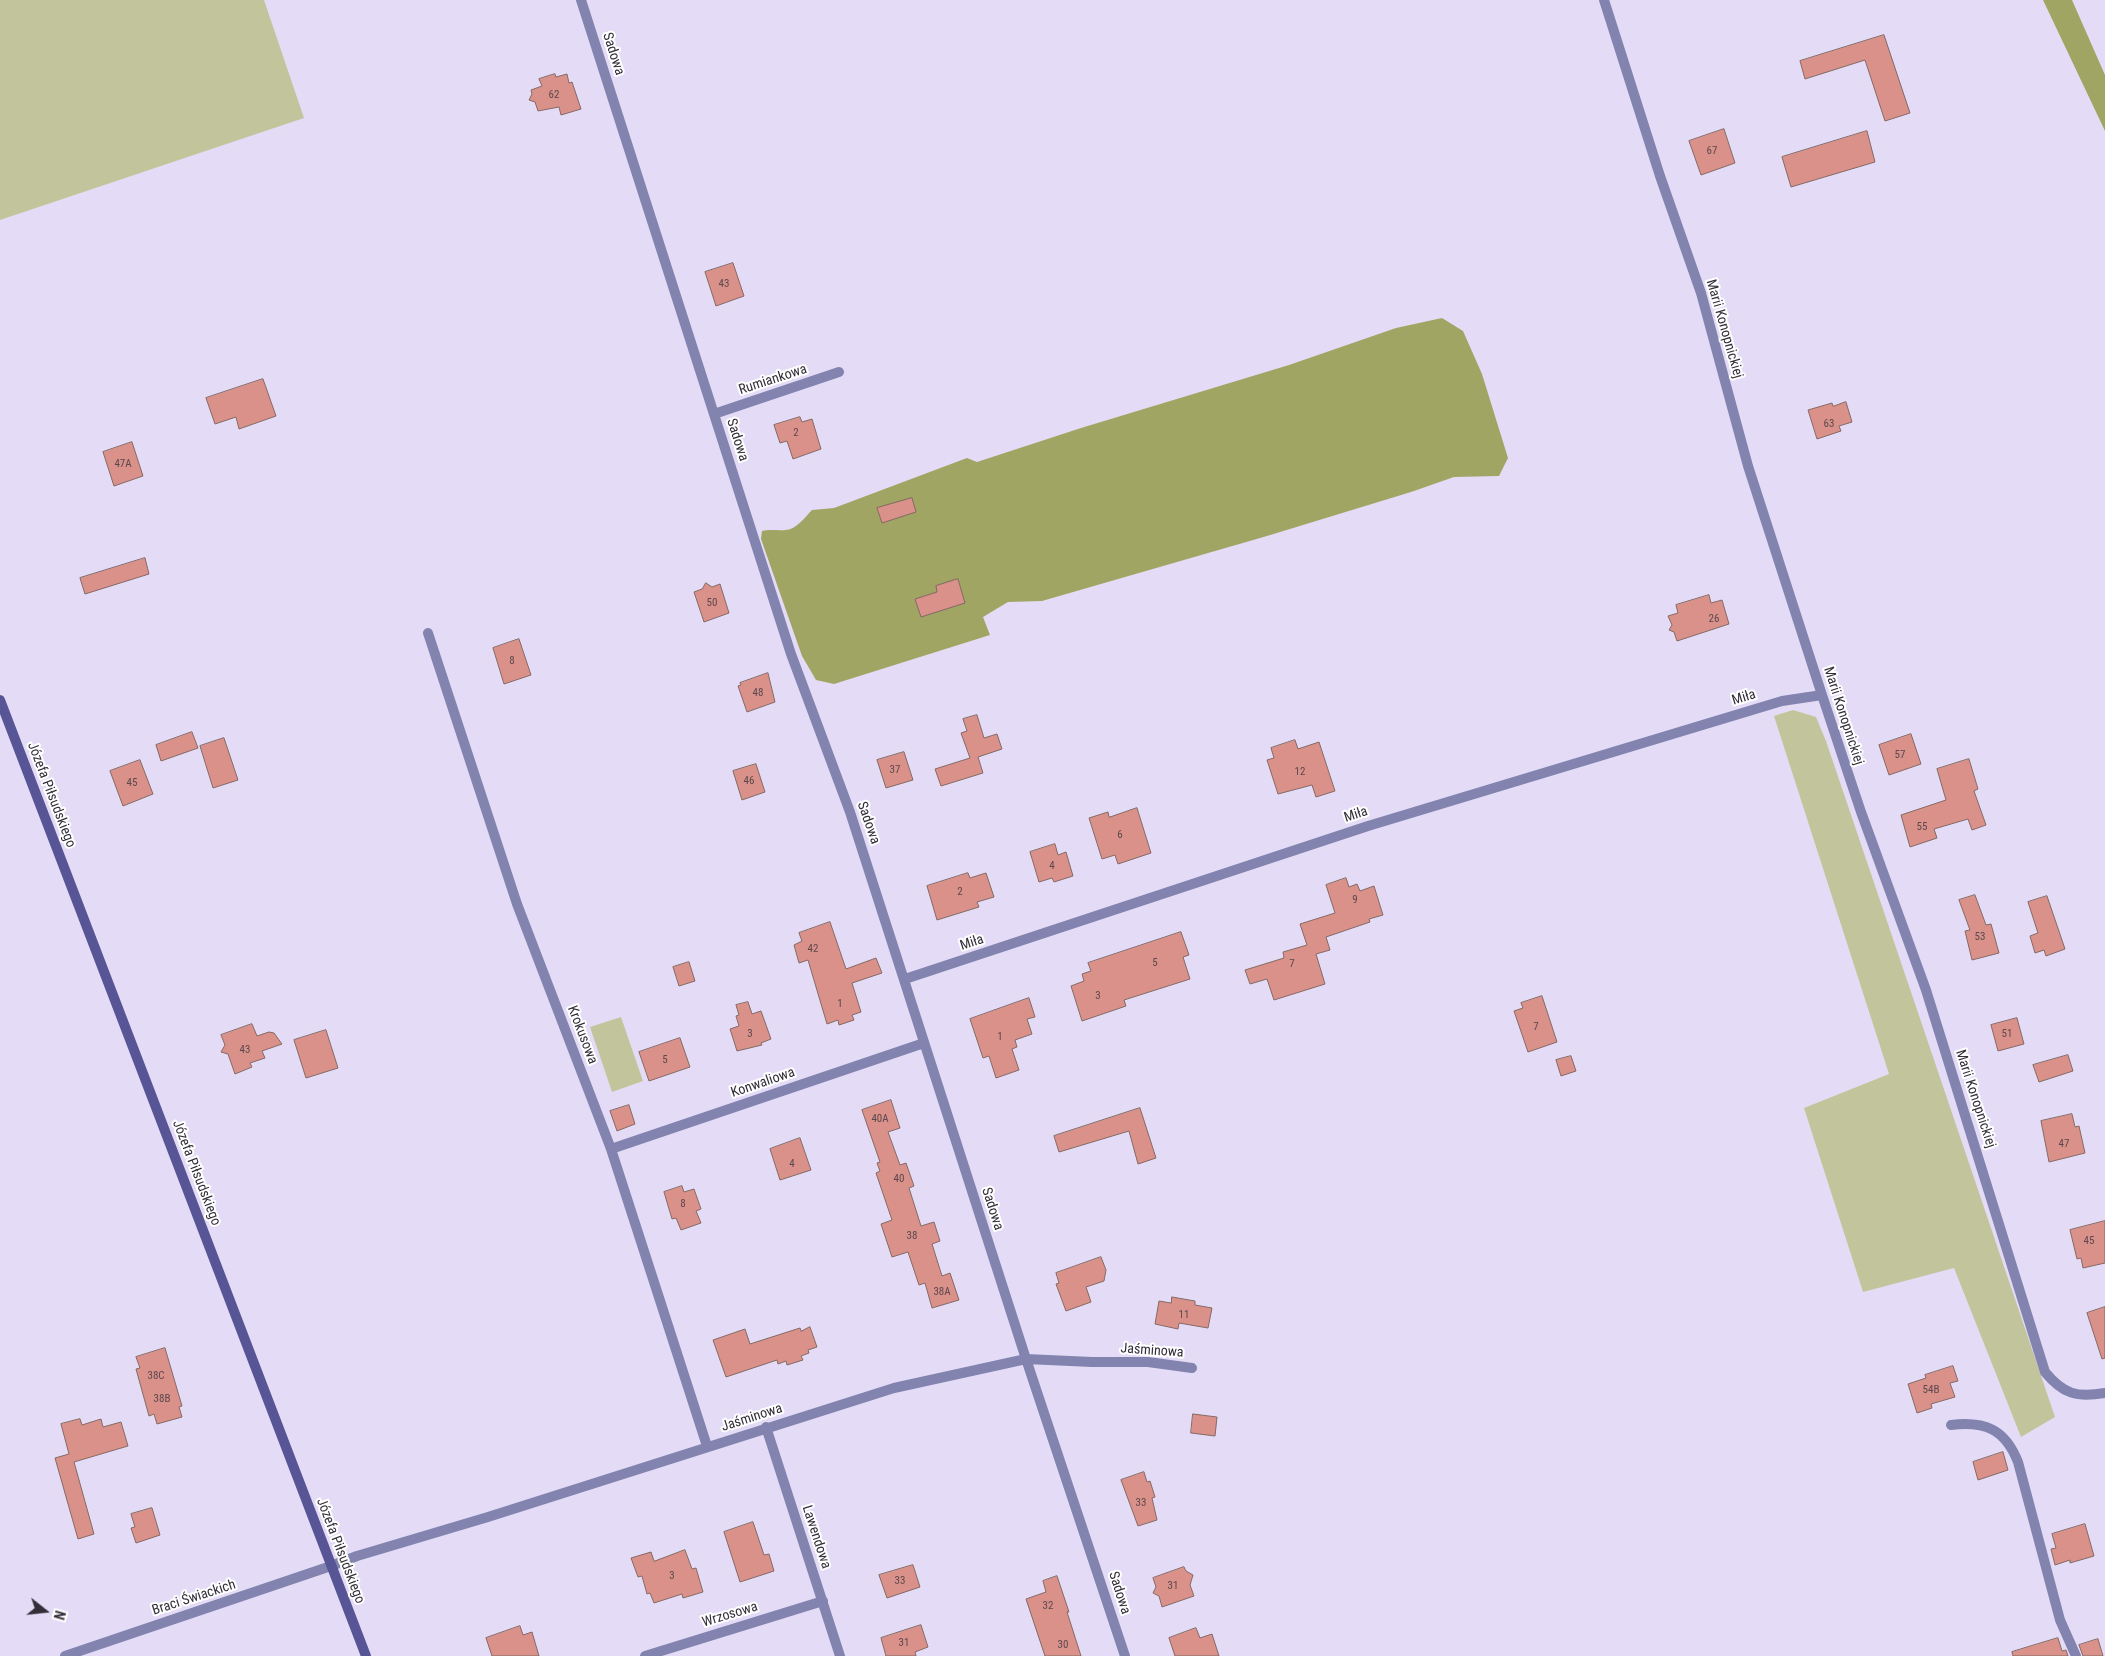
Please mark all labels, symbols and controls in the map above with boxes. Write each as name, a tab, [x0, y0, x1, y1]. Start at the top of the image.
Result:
street label: Sadowa	[598, 31, 628, 77]
house number: 62	[549, 88, 559, 102]
house number: 67	[1707, 144, 1717, 158]
house number: 43	[719, 277, 729, 291]
street label: Marii Konopnickiej	[1702, 278, 1746, 380]
street label: Rumiankowa	[737, 361, 809, 399]
street label: Sadowa	[722, 417, 752, 463]
house number: 63	[1824, 417, 1834, 431]
house number: 2	[793, 426, 799, 440]
house number: 47A	[114, 457, 132, 471]
house number: 50	[707, 596, 717, 610]
house number: 26	[1709, 612, 1719, 626]
house number: 8	[509, 654, 515, 668]
street label: Marii Konopnickiej	[1819, 665, 1867, 767]
house number: 48	[753, 686, 763, 700]
street label: Miła	[1730, 686, 1758, 710]
street label: Józefa Piłsudskiego	[23, 740, 79, 850]
house number: 57	[1895, 748, 1905, 762]
house number: 37	[890, 763, 900, 777]
house number: 12	[1295, 765, 1305, 779]
house number: 46	[744, 774, 754, 788]
house number: 45	[127, 776, 137, 790]
street label: Sadowa	[853, 800, 883, 846]
street label: Miła	[1342, 803, 1370, 827]
house number: 55	[1917, 820, 1927, 834]
house number: 6	[1117, 828, 1123, 842]
house number: 4	[1049, 859, 1055, 873]
house number: 2	[957, 885, 963, 899]
house number: 9	[1352, 893, 1358, 907]
house number: 53	[1975, 930, 1985, 944]
street label: Miła	[958, 931, 986, 955]
house number: 42	[808, 942, 818, 956]
house number: 5	[1152, 956, 1158, 970]
house number: 7	[1289, 957, 1295, 971]
house number: 3	[1095, 989, 1101, 1003]
house number: 1	[837, 997, 843, 1011]
street label: Krokusowa	[563, 1003, 601, 1067]
house number: 7	[1533, 1020, 1539, 1034]
house number: 3	[747, 1027, 753, 1041]
house number: 51	[2002, 1027, 2012, 1041]
house number: 1	[997, 1030, 1003, 1044]
house number: 43	[240, 1043, 250, 1057]
street label: Marii Konopnickiej	[1951, 1048, 1999, 1150]
house number: 5	[662, 1053, 668, 1067]
street label: Konwaliowa	[729, 1064, 797, 1102]
house number: 40A	[871, 1112, 889, 1126]
street label: Józefa Piłsudskiego	[168, 1118, 224, 1228]
house number: 47	[2059, 1137, 2069, 1151]
house number: 4	[789, 1157, 795, 1171]
house number: 40	[894, 1172, 904, 1186]
street label: Sadowa	[977, 1186, 1007, 1232]
house number: 8	[680, 1197, 686, 1211]
house number: 38	[907, 1229, 917, 1243]
house number: 45	[2084, 1234, 2094, 1248]
house number: 38A	[933, 1285, 951, 1299]
house number: 11	[1179, 1308, 1189, 1322]
street label: Jaśminowa	[1120, 1340, 1184, 1362]
house number: 38C	[147, 1369, 165, 1383]
house number: 54B	[1923, 1383, 1939, 1397]
house number: 38B	[154, 1392, 170, 1406]
street label: Jaśminowa	[719, 1400, 785, 1436]
street label: Józefa Piłsudskiego	[312, 1496, 368, 1606]
house number: 33	[1136, 1496, 1146, 1510]
street label: Lawendowa	[798, 1503, 834, 1571]
house number: 3	[669, 1569, 675, 1583]
street label: Sadowa	[1104, 1570, 1134, 1616]
house number: 33	[895, 1574, 905, 1588]
street label: Braci Świackich	[150, 1577, 238, 1619]
house number: 31	[1168, 1579, 1178, 1593]
north arrow	[20, 1586, 70, 1636]
street label: Wrzosowa	[700, 1599, 760, 1631]
house number: 32	[1043, 1599, 1053, 1613]
text: N	[51, 1609, 68, 1621]
house number: 31	[899, 1636, 909, 1650]
house number: 30	[1058, 1638, 1068, 1652]

